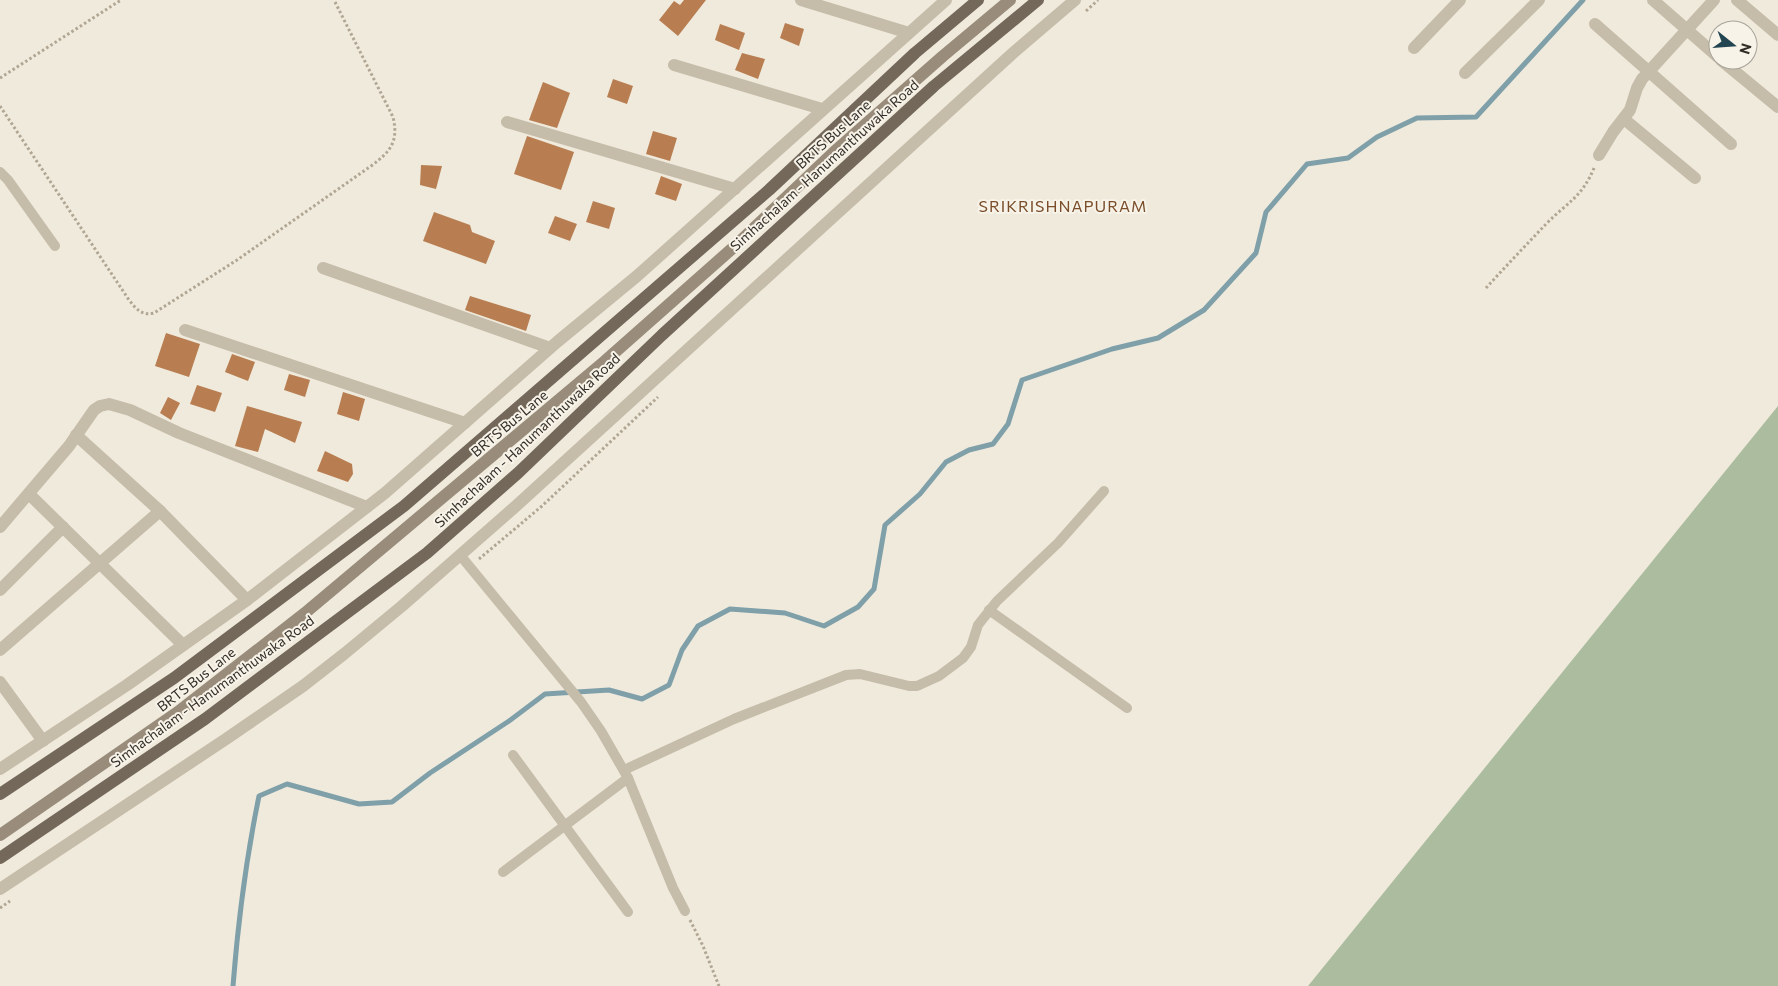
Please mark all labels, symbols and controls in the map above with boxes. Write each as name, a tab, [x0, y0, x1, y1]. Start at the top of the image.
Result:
north arrow	[1708, 20, 1758, 70]
text: N	[1736, 41, 1756, 56]
street label: Simhachalam - Hanumanthuwaka Road	[726, 76, 922, 254]
street label: BRTS Bus Lane	[792, 96, 874, 172]
district label: SRIKRISHNAPURAM	[979, 196, 1147, 215]
street label: Simhachalam - Hanumanthuwaka Road	[431, 349, 623, 531]
street label: BRTS Bus Lane	[467, 386, 551, 460]
street label: Simhachalam - Hanumanthuwaka Road	[107, 611, 317, 771]
street label: BRTS Bus Lane	[153, 643, 239, 715]

